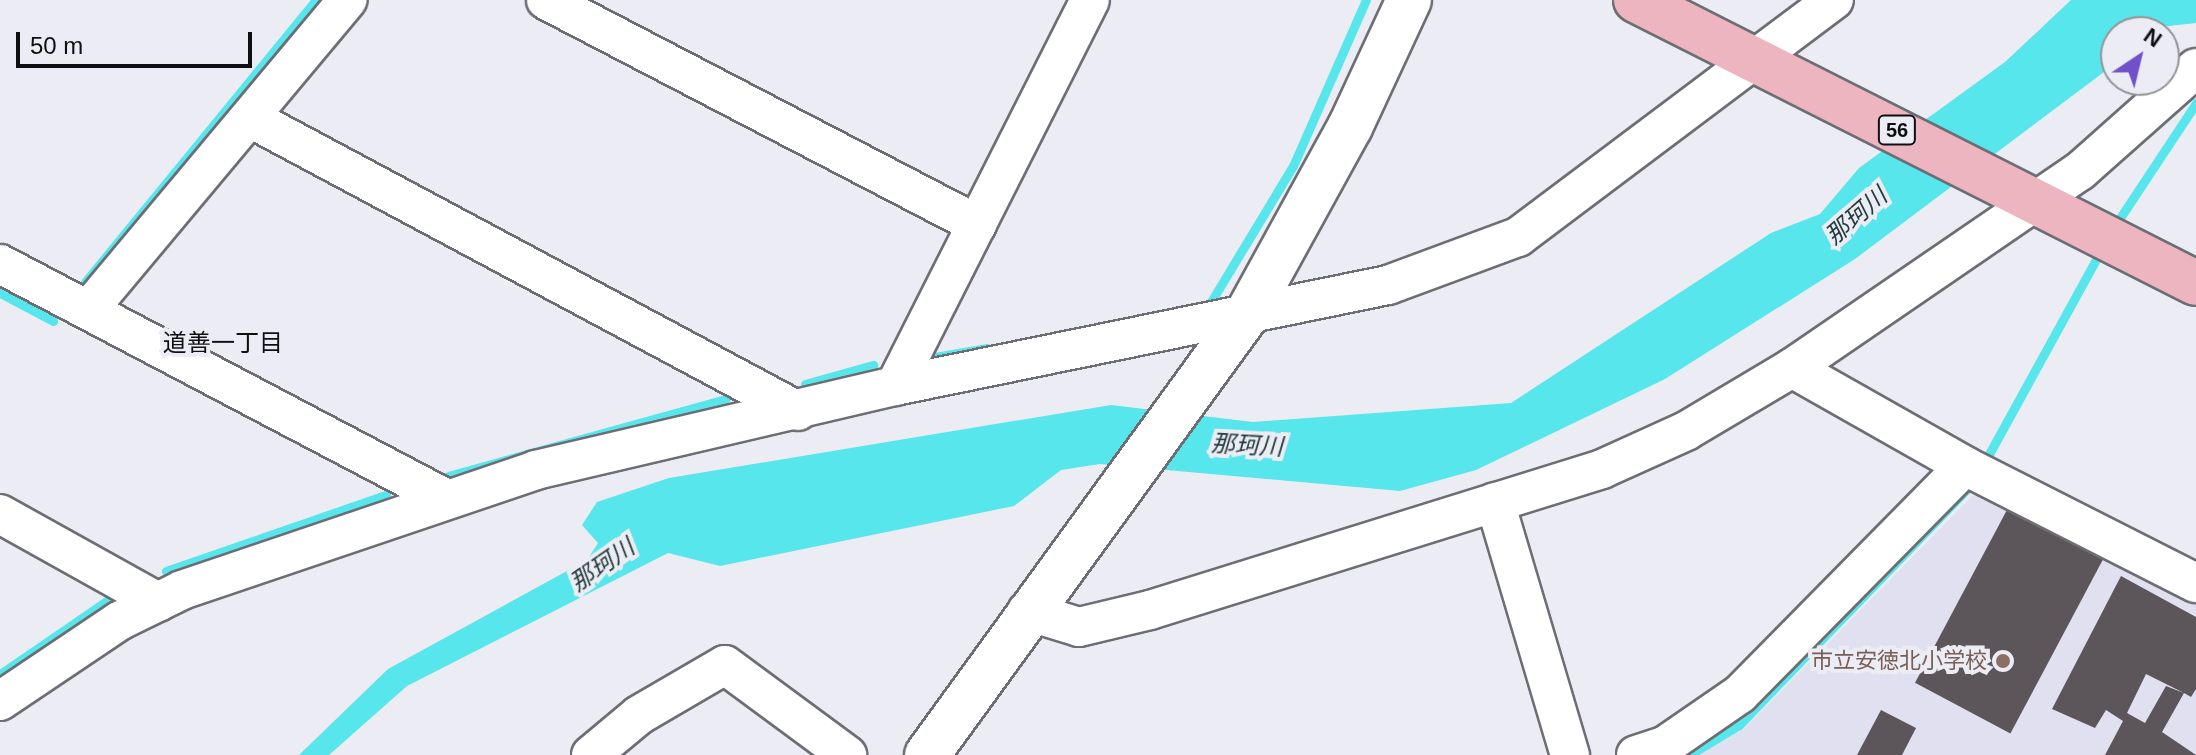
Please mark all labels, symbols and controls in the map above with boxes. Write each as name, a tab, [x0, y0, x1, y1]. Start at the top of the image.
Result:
scale bar	[20, 16, 256, 66]
north arrow	[2100, 16, 2180, 96]
text: N	[2139, 23, 2167, 52]
text: 50 m	[30, 32, 83, 59]
road number: 56	[1877, 114, 1917, 146]
water label: 那珂川	[1819, 182, 1893, 250]
district label: 道善一丁目	[163, 329, 283, 357]
water label: 那珂川	[1210, 429, 1284, 461]
water label: 那珂川	[564, 533, 640, 597]
place label: 市立安徳北小学校	[1811, 648, 1987, 674]
marker: 市立安徳北小学校	[1994, 652, 2012, 670]

